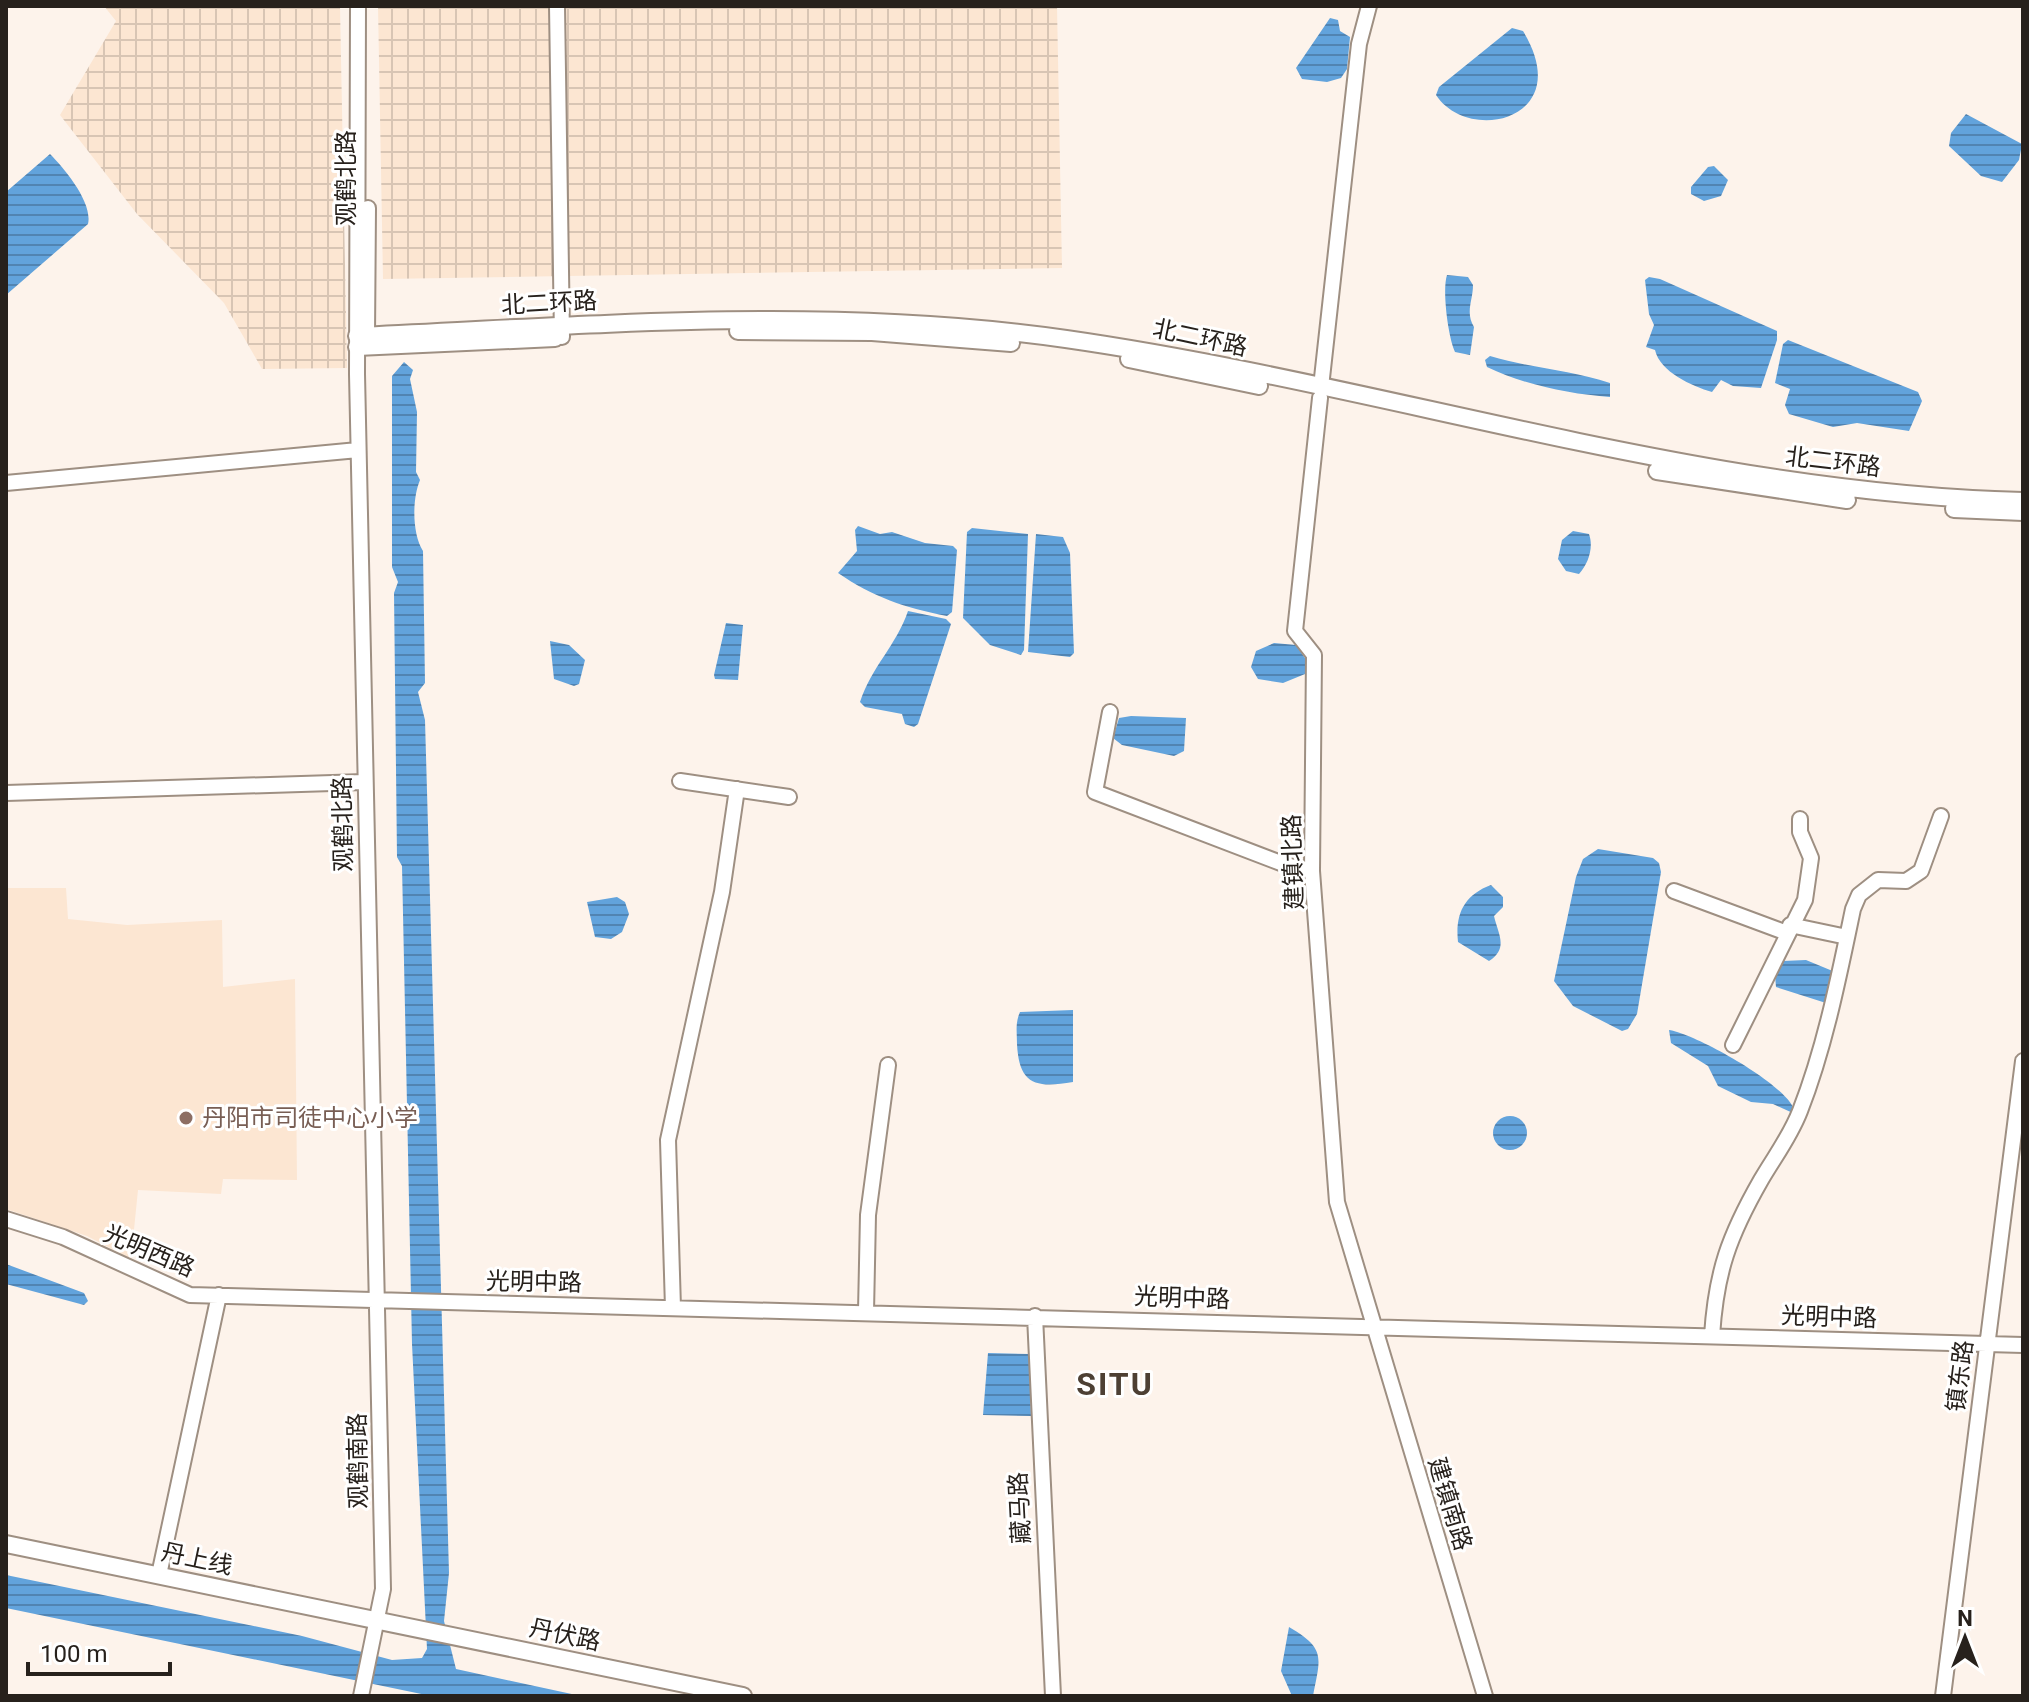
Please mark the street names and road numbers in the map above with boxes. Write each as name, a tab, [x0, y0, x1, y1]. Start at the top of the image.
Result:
street label: 观鹤北路	[332, 130, 360, 226]
street label: 北二环路	[500, 287, 598, 319]
street label: 北二环路	[1150, 314, 1250, 362]
street label: 北二环路	[1784, 442, 1882, 482]
street label: 观鹤北路	[328, 776, 358, 872]
street label: 建镇北路	[1277, 814, 1309, 910]
street label: 光明西路	[99, 1219, 199, 1283]
street label: 光明中路	[486, 1267, 582, 1297]
street label: 光明中路	[1134, 1282, 1230, 1314]
street label: 光明中路	[1781, 1301, 1877, 1333]
street label: 镇东路	[1942, 1339, 1978, 1413]
street label: 观鹤南路	[343, 1413, 373, 1509]
street label: 建镇南路	[1423, 1454, 1477, 1554]
street label: 藏马路	[1004, 1471, 1036, 1545]
street label: 丹上线	[159, 1538, 235, 1580]
street label: 丹伏路	[527, 1614, 603, 1656]

